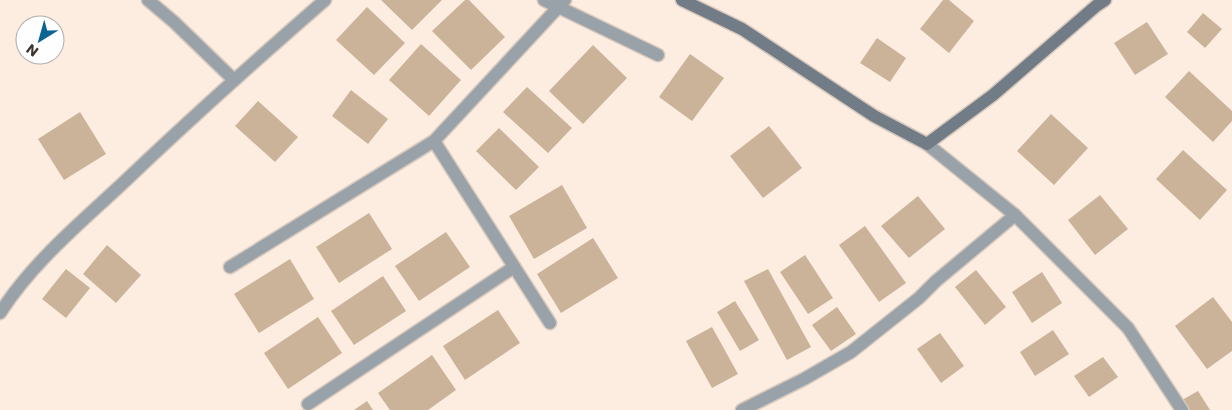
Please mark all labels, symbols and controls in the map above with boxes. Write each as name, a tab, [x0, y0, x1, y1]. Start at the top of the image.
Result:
north arrow	[15, 15, 65, 65]
text: N	[22, 39, 42, 62]

